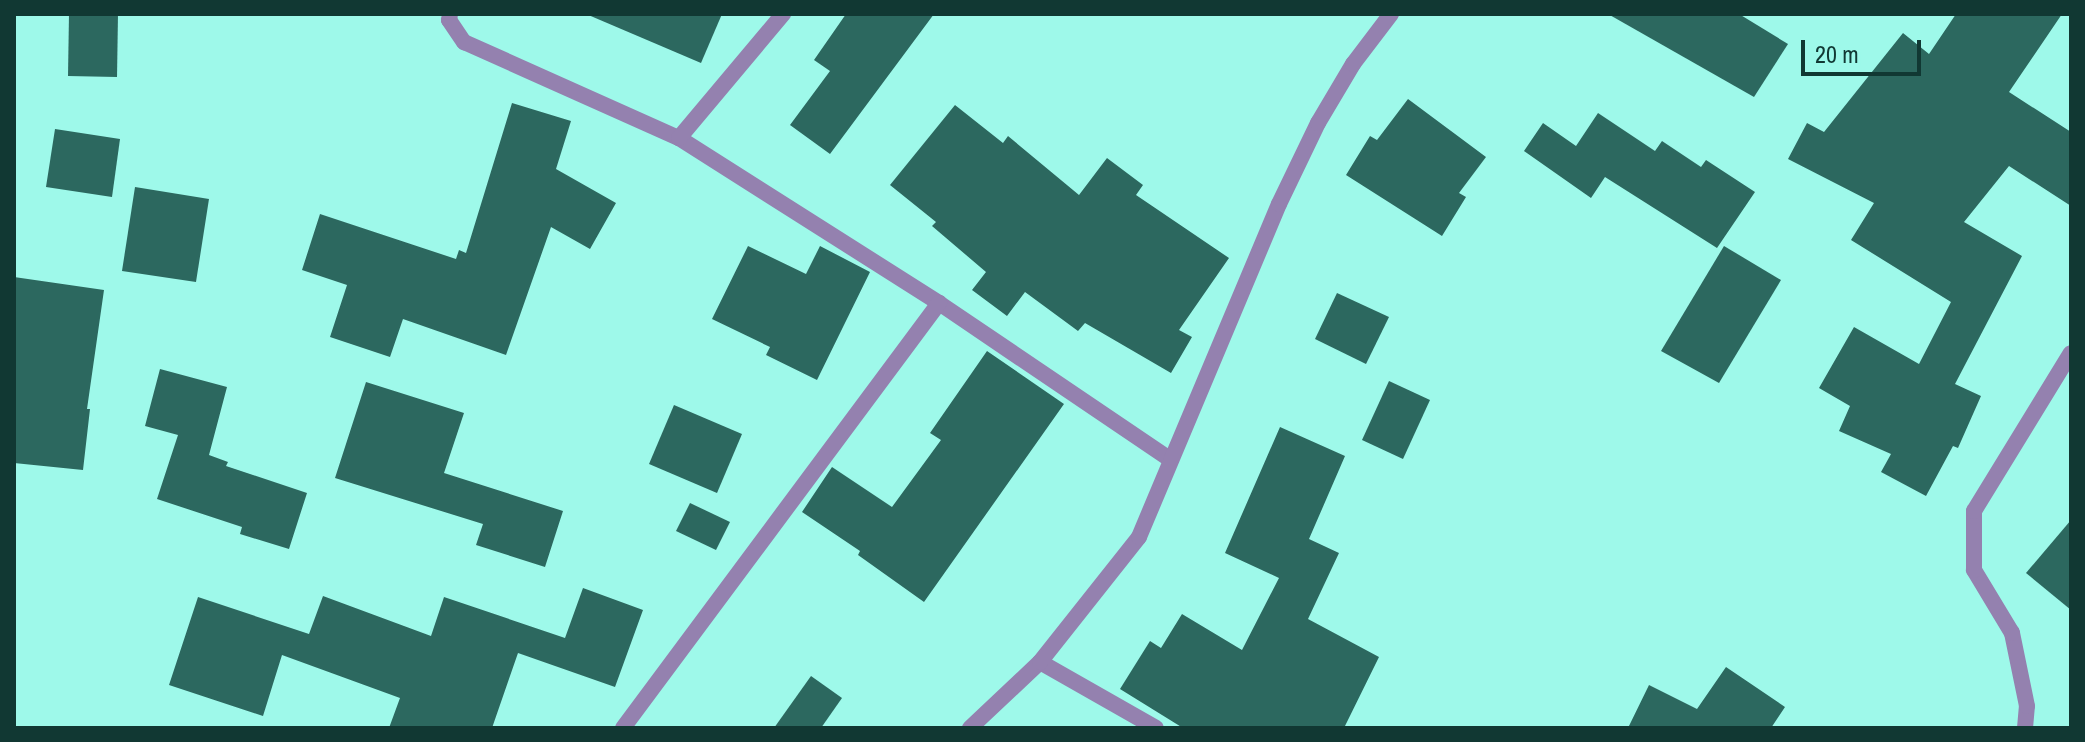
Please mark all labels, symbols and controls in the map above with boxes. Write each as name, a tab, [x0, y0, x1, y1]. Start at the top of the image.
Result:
scale bar	[1805, 24, 1925, 74]
text: 20 m	[1815, 38, 1859, 70]

